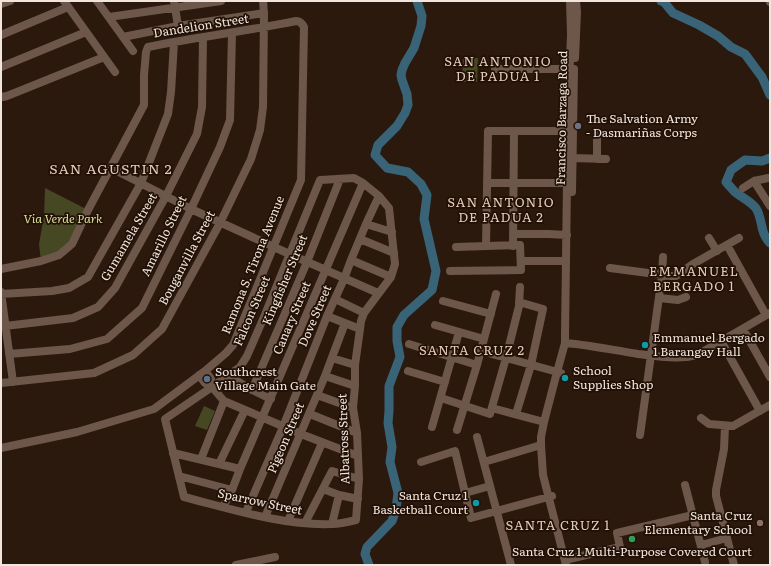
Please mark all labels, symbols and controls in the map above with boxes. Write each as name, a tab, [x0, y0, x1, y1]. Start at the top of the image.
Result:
street label: Dandelion Street	[152, 9, 250, 41]
street label: Francisco Barzaga Road	[551, 50, 571, 185]
district label: SAN ANTONIO DE PADUA 1	[444, 51, 552, 85]
place label: The Salvation Army - Dasmariñas Corps	[586, 109, 698, 141]
marker: The Salvation Army - Dasmariñas Corps	[573, 121, 583, 131]
district label: SAN AGUSTIN 2	[49, 158, 173, 178]
street label: Gumamela Street	[95, 189, 161, 284]
street label: Amarillo Street	[136, 192, 191, 279]
district label: SAN ANTONIO DE PADUA 2	[447, 192, 555, 226]
street label: Ramona S. Tirona Avenue	[216, 193, 288, 337]
street label: Bouganvilla Street	[153, 207, 219, 308]
park label: Via Verde Park	[23, 209, 103, 227]
street label: Kingfisher Street	[257, 231, 311, 328]
district label: EMMANUEL BERGADO 1	[649, 261, 739, 295]
street label: Falcon Street	[228, 273, 274, 349]
street label: Canary Street	[268, 278, 315, 357]
street label: Dove Street	[293, 282, 335, 349]
place label: Emmanuel Bergado 1 Barangay Hall	[653, 328, 765, 360]
district label: SANTA CRUZ 2	[419, 340, 525, 359]
marker: Emmanuel Bergado 1 Barangay Hall	[640, 340, 650, 350]
place label: School Supplies Shop	[573, 361, 653, 393]
place label: Southcrest Village Main Gate	[215, 362, 316, 394]
marker: School Supplies Shop	[560, 373, 570, 383]
marker: Southcrest Village Main Gate	[202, 374, 212, 384]
street label: Albatross Street	[332, 393, 354, 485]
street label: Pigeon Street	[262, 399, 308, 476]
street label: Sparrow Street	[216, 483, 304, 519]
place label: Santa Cruz 1 Basketball Court	[373, 486, 468, 518]
marker: Santa Cruz 1 Basketball Court	[471, 498, 481, 508]
place label: Santa Cruz Elementary School	[644, 506, 752, 538]
district label: SANTA CRUZ 1	[506, 515, 610, 534]
marker: Santa Cruz Elementary School	[755, 518, 765, 528]
marker: Santa Cruz 1 Multi-Purpose Covered Court	[627, 534, 637, 544]
place label: Santa Cruz 1 Multi-Purpose Covered Court	[512, 542, 752, 560]

